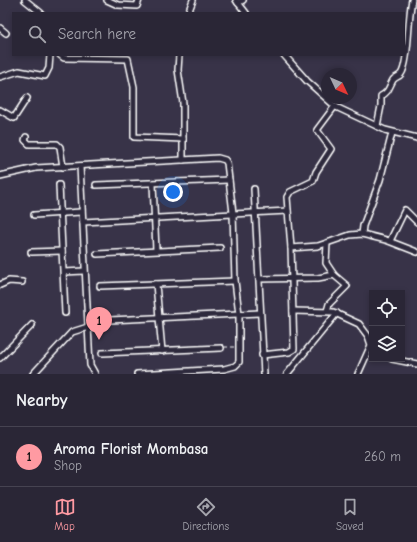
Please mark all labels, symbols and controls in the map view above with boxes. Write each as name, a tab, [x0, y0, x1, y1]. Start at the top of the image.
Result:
search box	[12, 12, 405, 56]
icon: search	[26, 23, 48, 45]
text: Search here	[58, 25, 136, 43]
north arrow	[321, 68, 357, 104]
your location	[163, 182, 183, 202]
map controls	[369, 290, 405, 362]
button: locate	[369, 290, 405, 326]
pin: 1	[86, 307, 112, 340]
button: layers	[369, 326, 405, 362]
text: Nearby	[16, 391, 67, 410]
text: Aroma Florist Mombasa	[54, 440, 208, 458]
text: 1	[26, 449, 32, 464]
text: 260 m	[364, 449, 401, 464]
text: Shop	[54, 458, 82, 473]
tab: Map	[54, 496, 76, 533]
tab: Directions	[183, 496, 229, 533]
tab: Saved	[336, 496, 363, 533]

